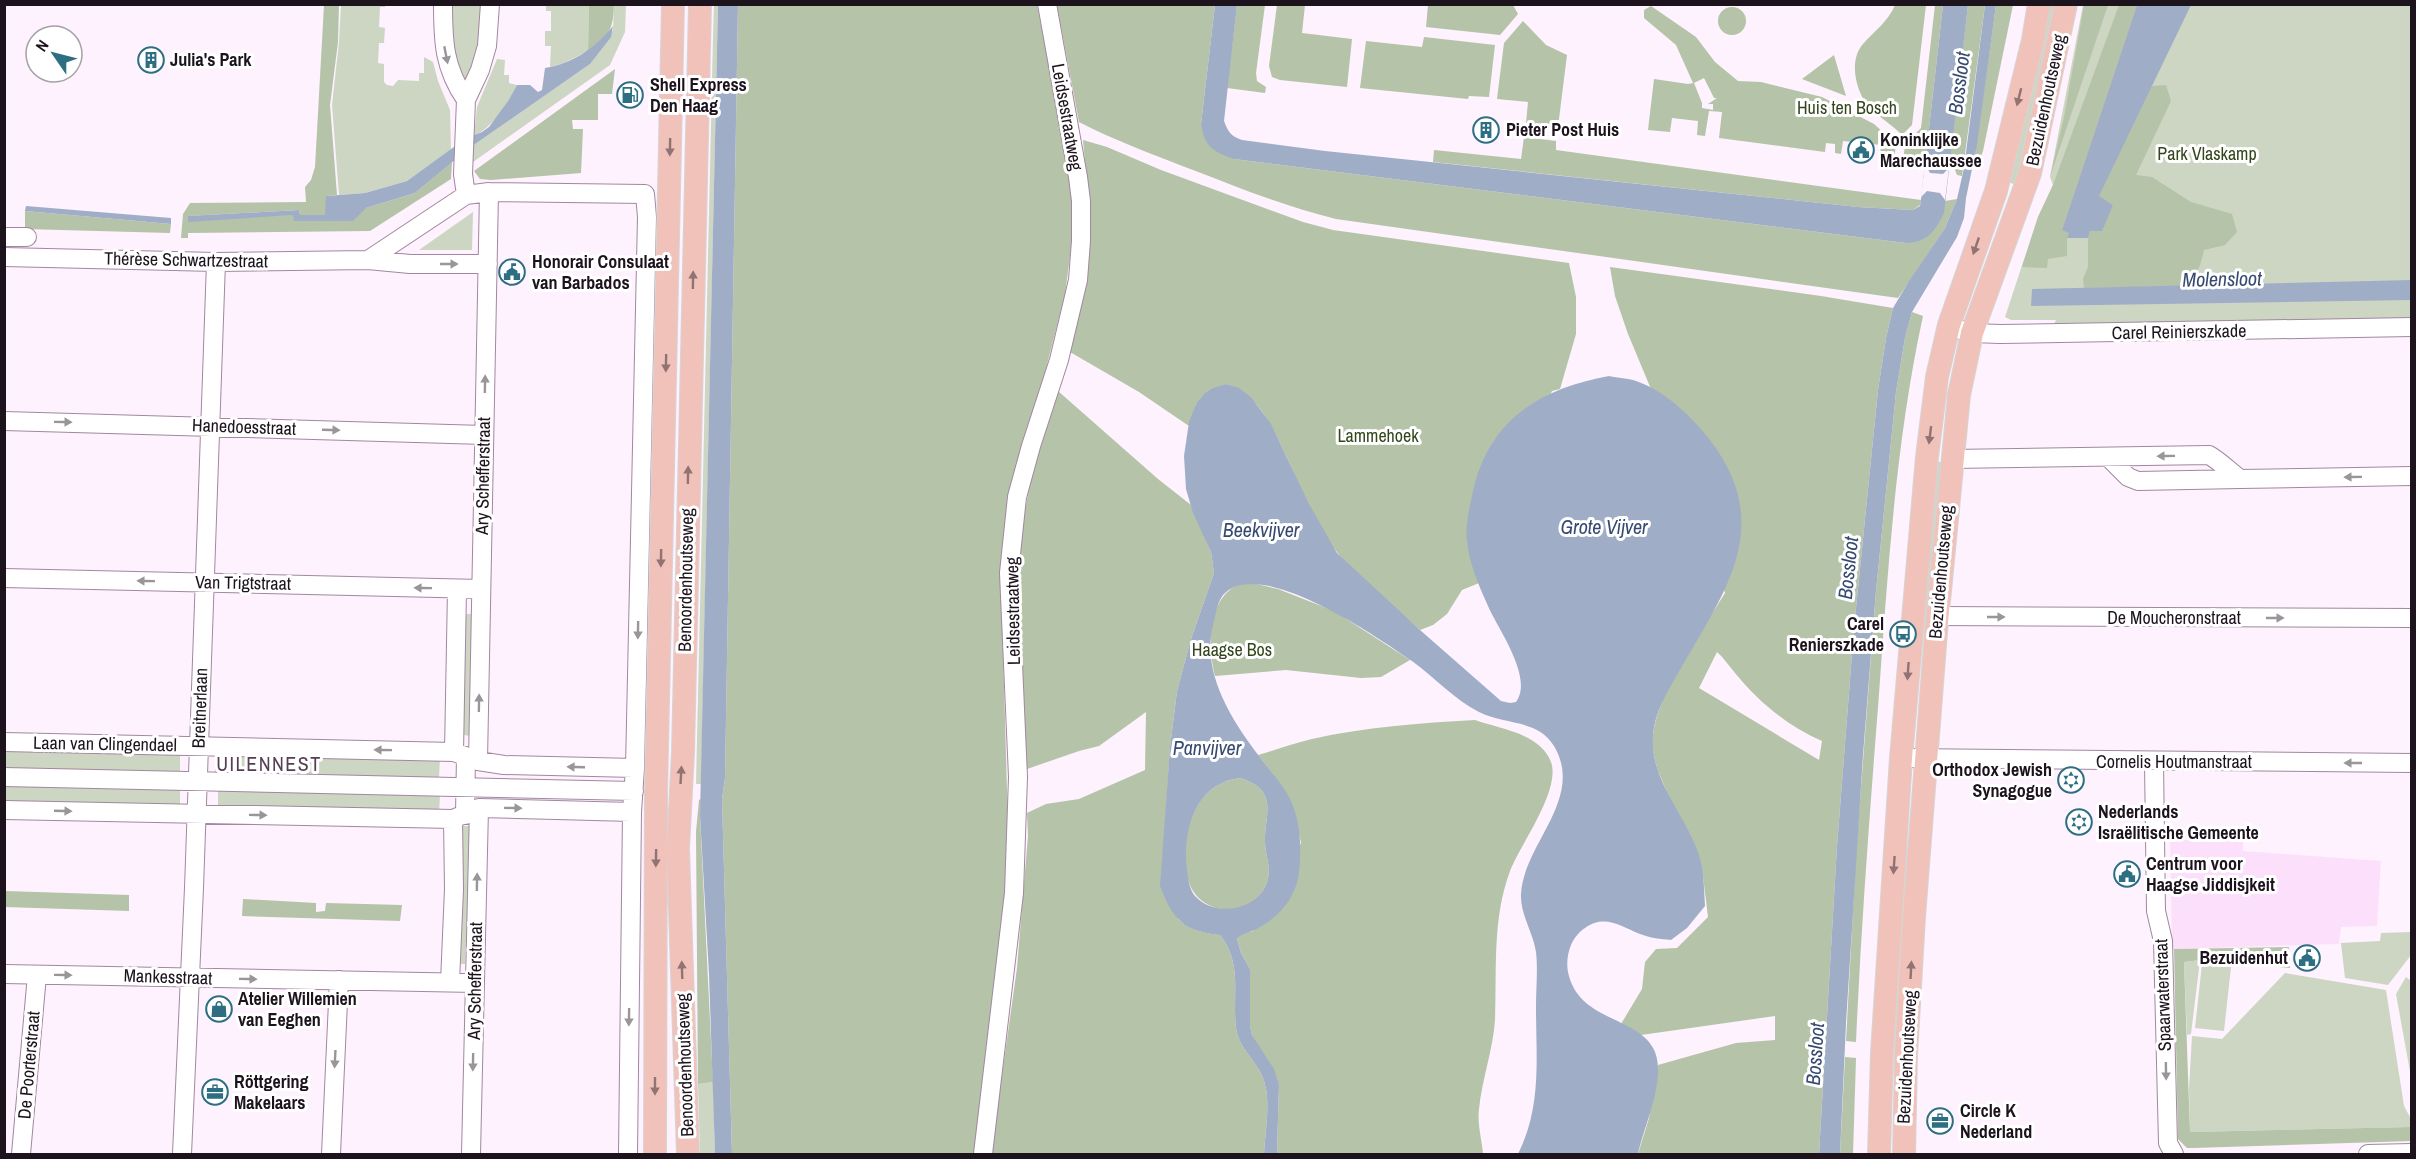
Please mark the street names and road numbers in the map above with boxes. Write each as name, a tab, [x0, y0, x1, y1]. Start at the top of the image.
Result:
street label: Bezuidenhoutseweg	[2019, 31, 2072, 168]
street label: Leidsestraatweg	[1046, 61, 1089, 173]
street label: Thérèse Schwartzestraat	[104, 246, 268, 273]
street label: Carel Reinierszkade	[2112, 318, 2246, 345]
street label: Hanedoesstraat	[192, 412, 297, 441]
street label: Ary Schefferstraat	[469, 417, 496, 536]
street label: Bezuidenhoutseweg	[1922, 503, 1959, 640]
street label: Benoordenhoutseweg	[672, 507, 699, 652]
street label: Leidsestraatweg	[999, 556, 1026, 665]
street label: Van Trigtstraat	[195, 569, 291, 596]
street label: De Moucheronstraat	[2107, 605, 2241, 630]
street label: Breitnerlaan	[186, 667, 213, 749]
street label: Laan van Clingendael	[33, 730, 177, 757]
street label: Cornelis Houtmanstraat	[2096, 749, 2252, 774]
street label: Ary Schefferstraat	[461, 922, 488, 1041]
street label: Spaarwaterstraat	[2148, 938, 2177, 1052]
street label: Mankesstraat	[123, 962, 213, 991]
street label: Bezuidenhoutseweg	[1891, 989, 1923, 1124]
street label: Benoordenhoutseweg	[669, 992, 699, 1137]
street label: De Poorterstraat	[11, 1010, 46, 1120]

